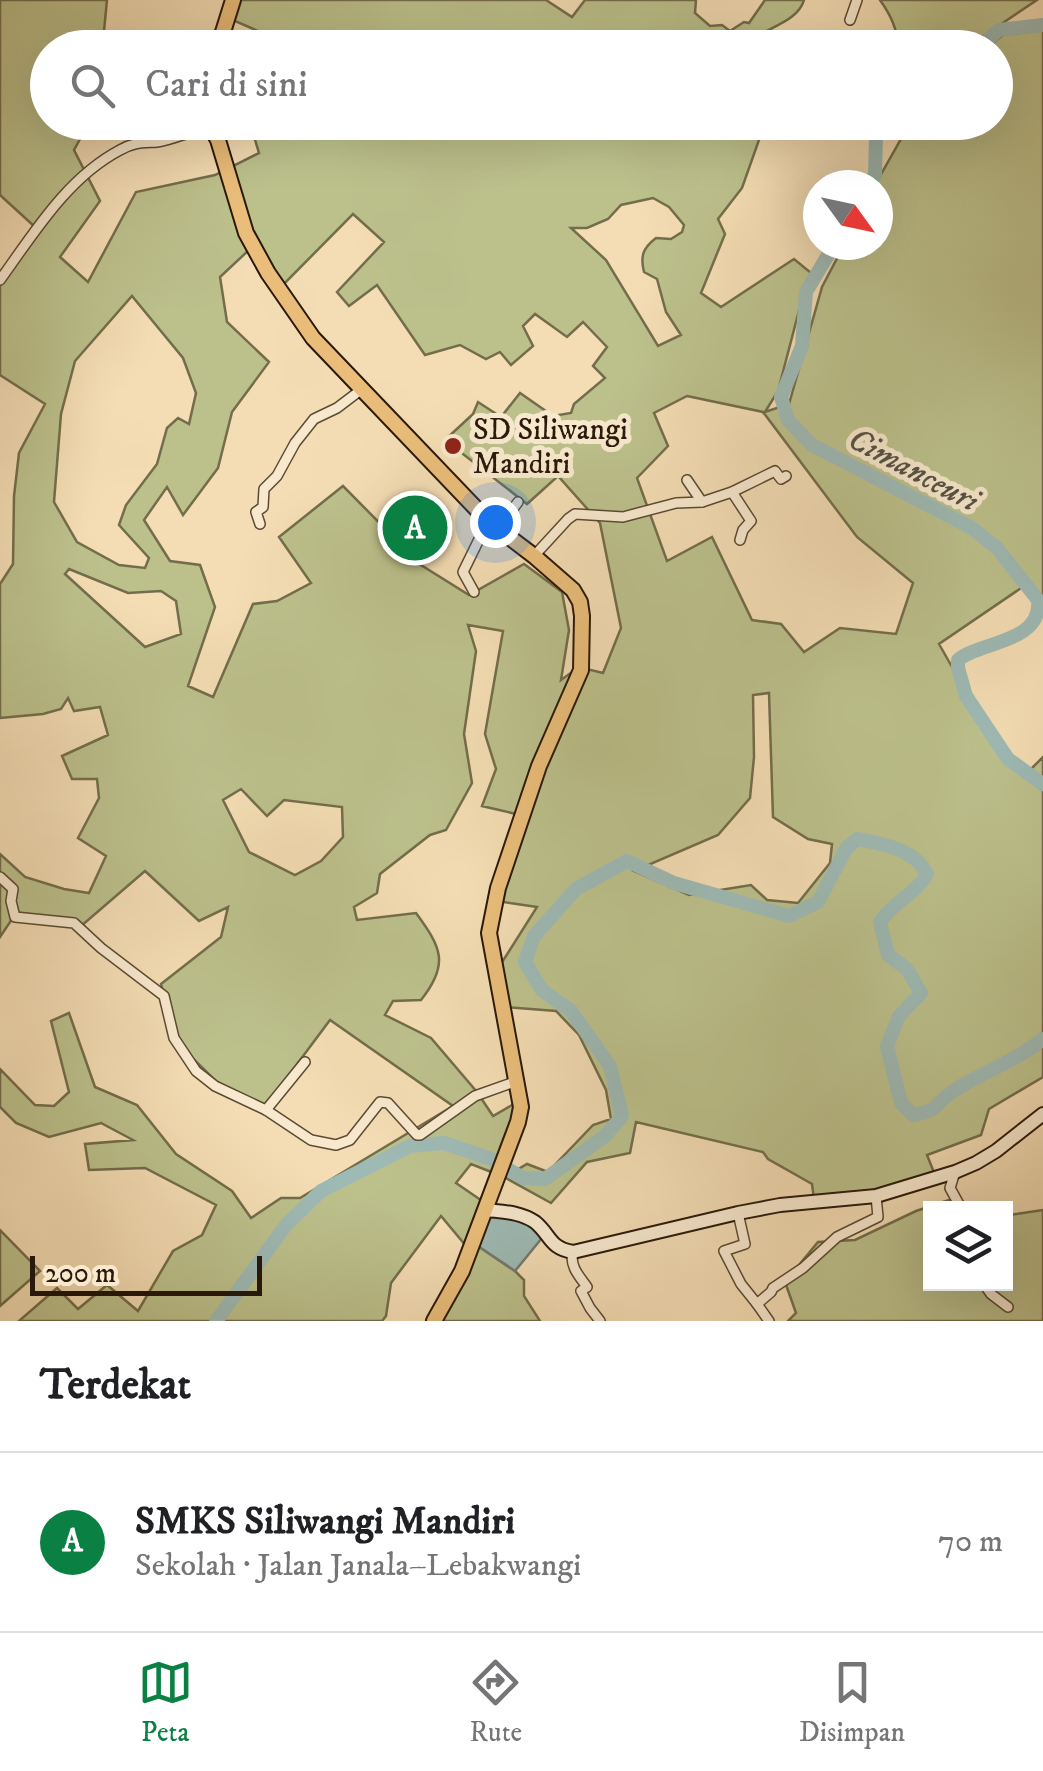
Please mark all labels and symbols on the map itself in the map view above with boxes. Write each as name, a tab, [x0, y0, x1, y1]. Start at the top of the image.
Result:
north arrow	[803, 170, 893, 260]
place label: SD Siliwangi Mandiri	[473, 412, 628, 483]
water label: Cimanceuri	[841, 420, 987, 523]
marker: SD Siliwangi Mandiri	[442, 435, 464, 457]
pin: A	[382, 490, 448, 566]
your location	[470, 497, 521, 548]
scale bar	[30, 1251, 262, 1296]

